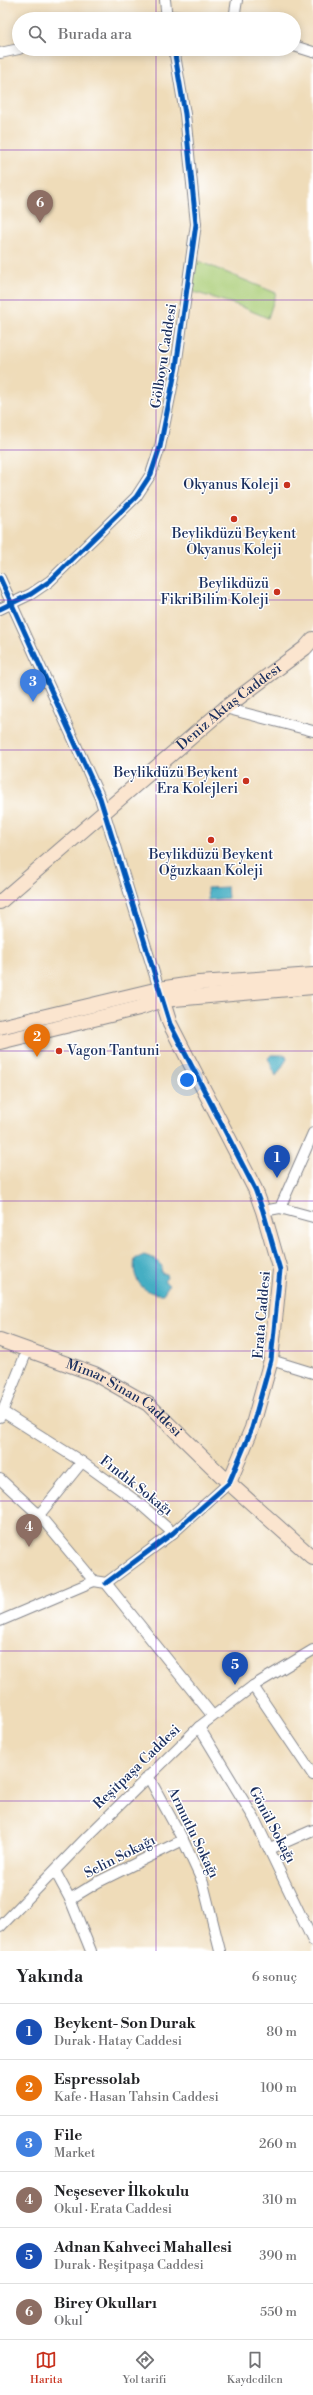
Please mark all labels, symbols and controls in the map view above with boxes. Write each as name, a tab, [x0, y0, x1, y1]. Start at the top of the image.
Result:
search box	[12, 12, 301, 56]
icon: search	[26, 23, 48, 45]
text: Burada ara	[58, 25, 132, 44]
pin: 6	[27, 190, 53, 223]
street label: Gölboyu Caddesi	[147, 302, 181, 410]
place label: Okyanus Koleji	[183, 476, 279, 494]
marker: Okyanus Koleji	[282, 480, 292, 490]
marker: Beylikdüzü Beykent Okyanus Koleji	[229, 514, 239, 524]
place label: Beylikdüzü Beykent Okyanus Koleji	[171, 525, 296, 559]
place label: Beylikdüzü FikriBilim Koleji	[160, 575, 269, 609]
marker: Beylikdüzü FikriBilim Koleji	[272, 587, 282, 597]
street label: Deniz Aktaş Caddesi	[173, 659, 286, 754]
pin: 3	[20, 669, 46, 702]
place label: Beylikdüzü Beykent Era Kolejleri	[113, 764, 238, 798]
marker: Beylikdüzü Beykent Era Kolejleri	[241, 776, 251, 786]
marker: Beylikdüzü Beykent Oğuzkaan Koleji	[206, 835, 216, 845]
place label: Beylikdüzü Beykent Oğuzkaan Koleji	[148, 846, 273, 880]
pin: 2	[24, 1024, 50, 1057]
place label: Vagon Tantuni	[66, 1042, 160, 1060]
marker: Vagon Tantuni	[54, 1046, 64, 1056]
your location	[177, 1070, 197, 1090]
pin: 1	[264, 1145, 290, 1178]
street label: Erata Caddesi	[249, 1270, 275, 1360]
street label: Mimar Sinan Caddesi	[63, 1355, 186, 1441]
street label: Fındık Sokağı	[96, 1452, 176, 1520]
pin: 4	[16, 1514, 42, 1547]
pin: 5	[222, 1652, 248, 1685]
street label: Reşitpaşa Caddesi	[90, 1721, 185, 1813]
street label: Armutlu Sokağı	[163, 1784, 223, 1882]
street label: Gönül Sokağı	[244, 1784, 300, 1867]
street label: Selin Sokağı	[81, 1831, 159, 1883]
text: Yakında	[16, 1966, 83, 1988]
text: 6 sonuç	[252, 1969, 297, 1985]
text: Beykent- Son Durak	[54, 2014, 196, 2033]
text: 1	[26, 2024, 32, 2040]
text: 80 m	[266, 2024, 297, 2040]
text: Durak · Hatay Caddesi	[54, 2033, 182, 2049]
text: Espressolab	[54, 2070, 140, 2089]
text: 2	[25, 2080, 33, 2096]
text: 100 m	[261, 2080, 297, 2096]
text: Kafe · Hasan Tahsin Caddesi	[54, 2089, 219, 2105]
text: File	[54, 2126, 82, 2145]
text: 3	[25, 2136, 33, 2152]
text: 260 m	[259, 2136, 297, 2152]
text: Market	[54, 2145, 95, 2161]
text: Neşesever İlkokulu	[54, 2182, 189, 2201]
text: 4	[25, 2192, 33, 2208]
text: 310 m	[262, 2192, 297, 2208]
text: Okul · Erata Caddesi	[54, 2201, 172, 2217]
text: Adnan Kahveci Mahallesi	[54, 2238, 232, 2257]
text: 5	[25, 2248, 33, 2264]
text: 390 m	[259, 2248, 297, 2264]
text: Durak · Reşitpaşa Caddesi	[54, 2257, 204, 2273]
text: Birey Okulları	[54, 2294, 157, 2313]
text: 6	[25, 2304, 33, 2320]
text: 550 m	[260, 2304, 297, 2320]
text: Okul	[54, 2313, 83, 2329]
tab: Harita	[30, 2349, 63, 2387]
tab: Yol tarifi	[123, 2349, 166, 2387]
tab: Kaydedilen	[227, 2349, 283, 2387]

